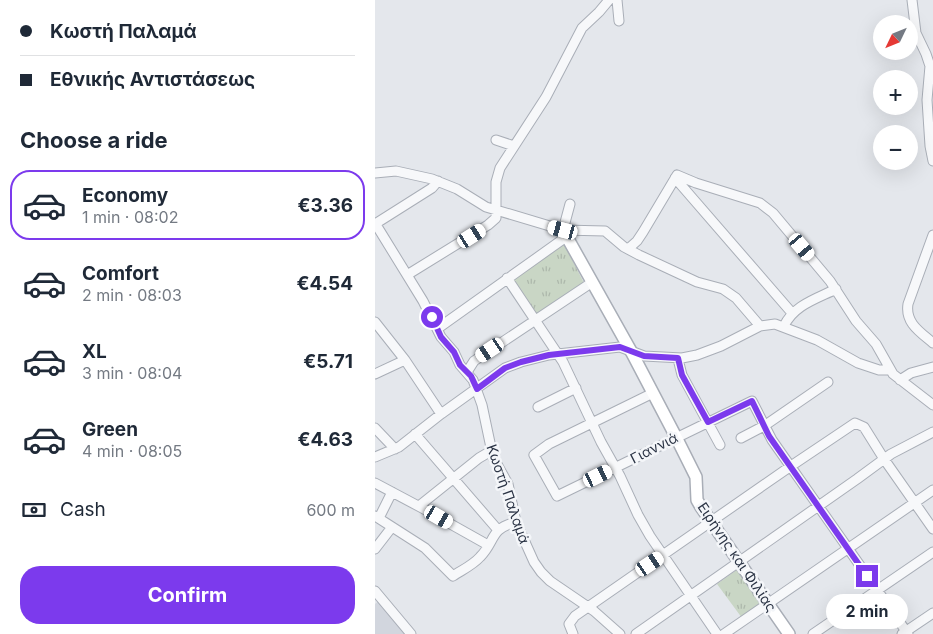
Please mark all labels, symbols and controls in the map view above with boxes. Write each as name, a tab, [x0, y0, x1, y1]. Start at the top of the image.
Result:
north arrow	[873, 15, 917, 60]
map controls	[873, 15, 918, 170]
text: Κωστή Παλαμά	[50, 20, 197, 43]
text: Εθνικής Αντιστάσεως	[50, 68, 255, 91]
button: +	[873, 70, 918, 115]
button: −	[873, 125, 918, 170]
text: Choose a ride	[20, 127, 168, 153]
icon: car	[22, 183, 67, 228]
text: Economy	[82, 184, 168, 207]
text: €3.36	[298, 194, 353, 217]
text: 1 min · 08:02	[82, 207, 178, 227]
car	[546, 219, 579, 241]
car	[455, 222, 488, 250]
car	[786, 231, 817, 263]
icon: car	[22, 261, 67, 306]
text: Comfort	[82, 262, 159, 285]
text: €4.54	[297, 272, 353, 295]
text: 2 min · 08:03	[82, 285, 182, 305]
route start	[421, 306, 443, 328]
car	[473, 335, 506, 365]
icon: car	[22, 339, 67, 384]
text: XL	[82, 340, 107, 363]
text: €5.71	[303, 350, 353, 373]
text: 3 min · 08:04	[82, 363, 182, 383]
icon: car	[22, 417, 67, 462]
text: Green	[82, 418, 138, 441]
text: €4.63	[297, 428, 353, 451]
street label: Γιαννιά	[627, 428, 680, 467]
text: 4 min · 08:05	[82, 441, 182, 461]
street label: Κωστή Παλαμά	[483, 442, 533, 546]
car	[581, 463, 614, 489]
icon: cash	[20, 496, 48, 524]
text: Cash	[60, 498, 106, 521]
street label: Ειρήνης και Φιλίας	[695, 499, 780, 615]
text: 600 m	[306, 500, 355, 520]
car	[422, 503, 455, 531]
car	[633, 549, 666, 579]
route end	[856, 565, 878, 587]
button: Confirm	[20, 566, 355, 624]
callout: 2 min	[826, 594, 908, 628]
text: 2 min	[846, 601, 888, 621]

